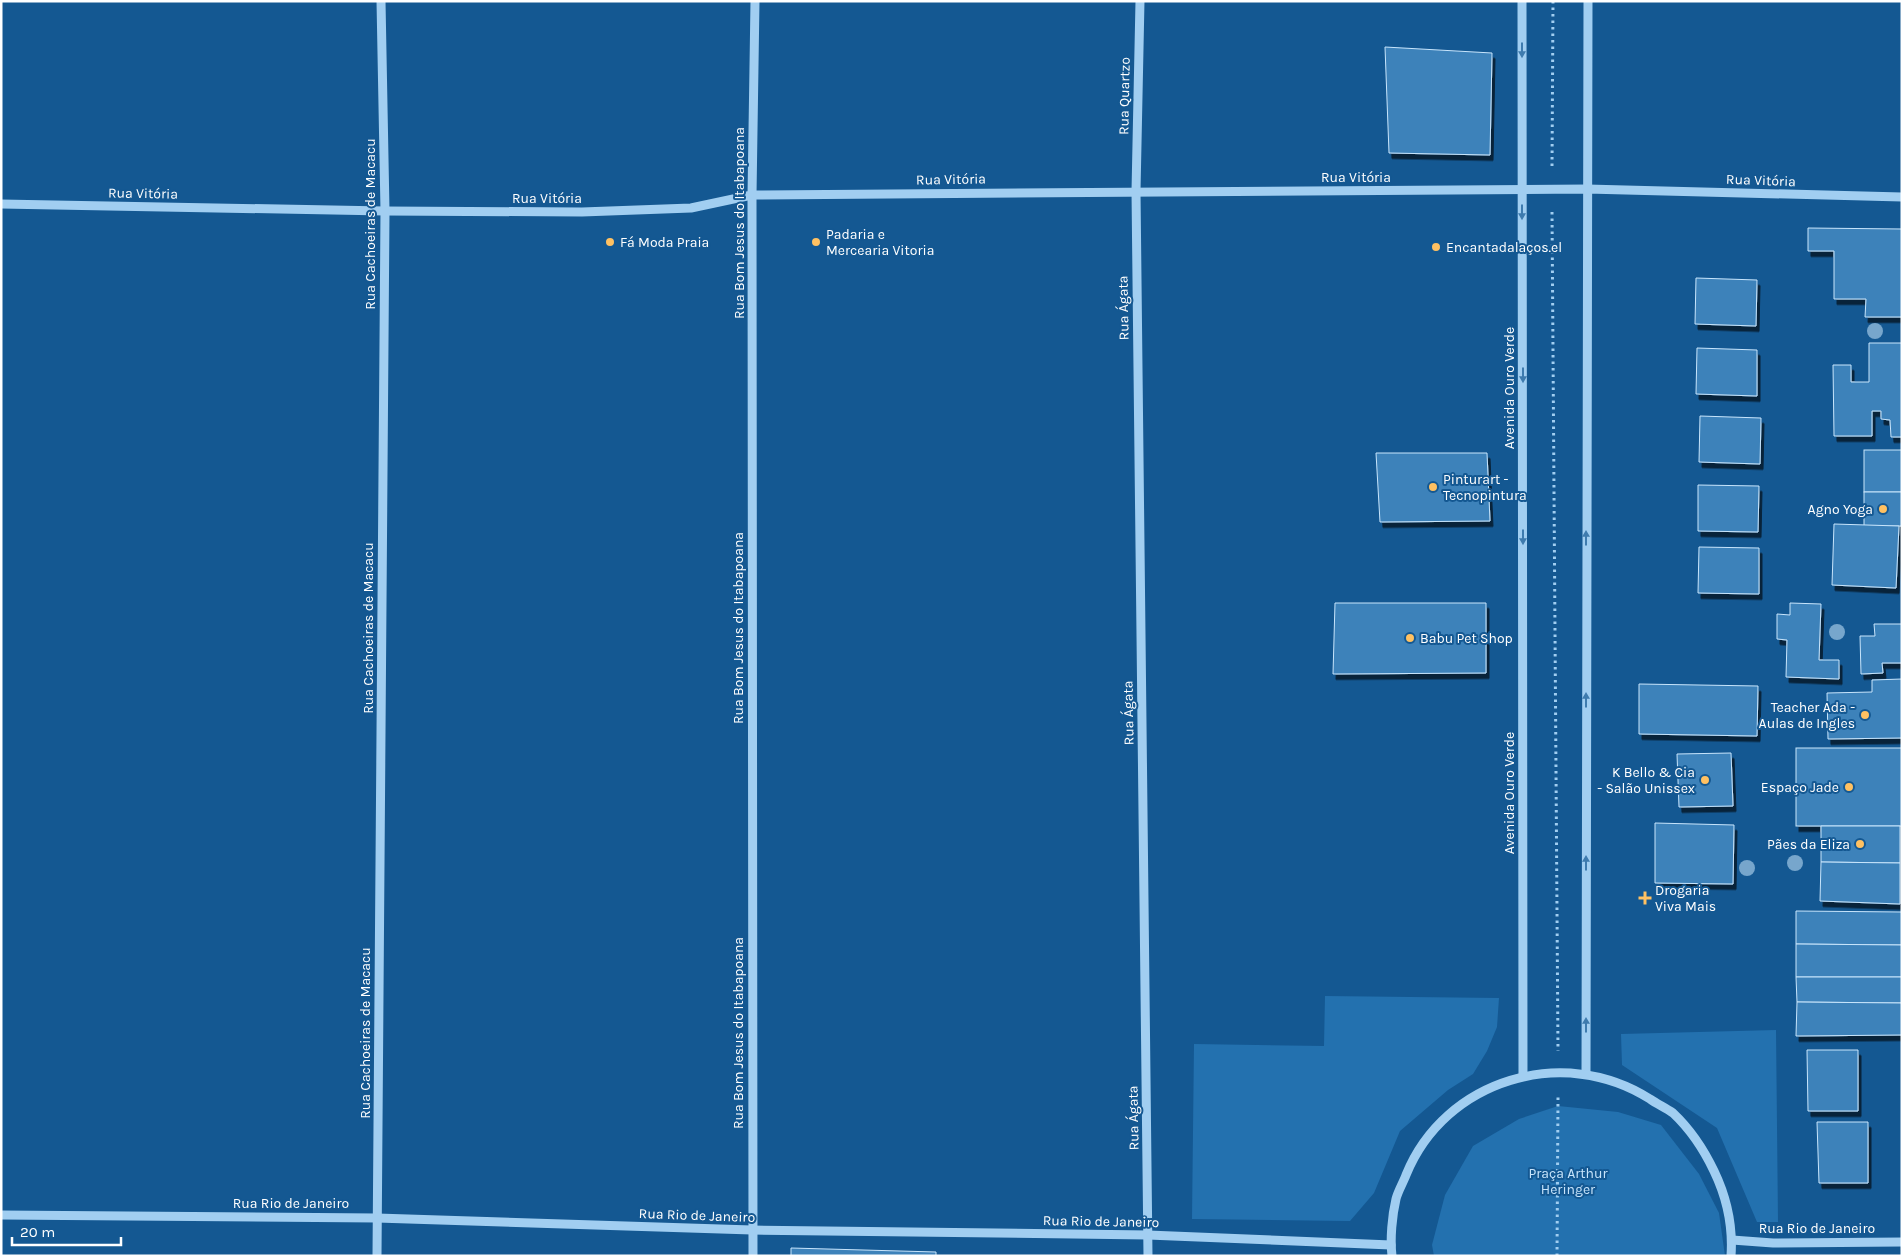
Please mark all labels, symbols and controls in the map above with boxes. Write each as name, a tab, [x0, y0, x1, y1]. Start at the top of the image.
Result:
one-way arrow	[1518, 42, 1526, 58]
street label: Rua Quartzo	[1115, 57, 1134, 135]
street label: Rua Bom Jesus do Itabapoana	[731, 127, 748, 319]
street label: Rua Cachoeiras de Macacu	[362, 138, 379, 310]
street label: Rua Vitória	[1321, 169, 1391, 186]
street label: Rua Vitória	[916, 170, 986, 189]
street label: Rua Vitória	[1726, 171, 1796, 190]
street label: Rua Vitória	[108, 184, 178, 203]
street label: Rua Vitória	[512, 190, 582, 207]
one-way arrow	[1518, 205, 1526, 221]
place label: Padaria e Mercearia Vitoria	[826, 226, 934, 259]
place label: Fá Moda Praia	[620, 234, 709, 251]
marker: Fá Moda Praia	[604, 236, 616, 248]
marker: Padaria e Mercearia Vitoria	[810, 236, 822, 248]
place label: Encantadalaços.el	[1446, 239, 1562, 256]
marker: Encantadalaços.el	[1430, 241, 1442, 253]
street label: Rua Ágata	[1113, 275, 1133, 341]
street label: Avenida Ouro Verde	[1501, 327, 1518, 449]
one-way arrow	[1519, 367, 1527, 383]
place label: Pinturart - Tecnopintura	[1443, 471, 1527, 504]
marker: Pinturart - Tecnopintura	[1427, 481, 1439, 493]
place label: Agno Yoga	[1808, 501, 1873, 518]
marker: Agno Yoga	[1877, 503, 1889, 515]
one-way arrow	[1582, 529, 1590, 545]
one-way arrow	[1519, 530, 1527, 546]
street label: Rua Bom Jesus do Itabapoana	[730, 532, 747, 724]
street label: Rua Cachoeiras de Macacu	[360, 542, 377, 714]
place label: Babu Pet Shop	[1420, 630, 1513, 647]
marker: Babu Pet Shop	[1404, 632, 1416, 644]
street label: Rua Ágata	[1118, 680, 1138, 746]
one-way arrow	[1582, 692, 1590, 708]
place label: Teacher Ada - Aulas de Ingles	[1759, 699, 1855, 732]
marker: Teacher Ada - Aulas de Ingles	[1859, 709, 1871, 721]
street label: Avenida Ouro Verde	[1501, 732, 1518, 854]
place label: K Bello & Cia - Salão Unissex	[1597, 764, 1695, 797]
marker: K Bello & Cia - Salão Unissex	[1699, 774, 1711, 786]
place label: Espaço Jade	[1761, 779, 1839, 796]
marker: Espaço Jade	[1843, 781, 1855, 793]
place label: Pães da Eliza	[1767, 836, 1850, 853]
marker: Pães da Eliza	[1854, 838, 1866, 850]
one-way arrow	[1582, 854, 1590, 870]
place label: Drogaria Viva Mais	[1655, 882, 1716, 915]
marker: Drogaria Viva Mais	[1639, 892, 1651, 904]
street label: Rua Bom Jesus do Itabapoana	[730, 937, 747, 1129]
street label: Rua Cachoeiras de Macacu	[357, 947, 374, 1119]
one-way arrow	[1582, 1017, 1590, 1033]
street label: Rua Ágata	[1123, 1085, 1143, 1151]
park label: Praça Arthur Heringer	[1528, 1165, 1608, 1198]
street label: Rua Rio de Janeiro	[233, 1195, 349, 1212]
street label: Rua Rio de Janeiro	[638, 1205, 755, 1226]
street label: Rua Rio de Janeiro	[1043, 1212, 1159, 1231]
scale bar	[12, 1214, 121, 1246]
street label: Rua Rio de Janeiro	[1759, 1220, 1875, 1237]
text: 20 m	[20, 1223, 55, 1241]

